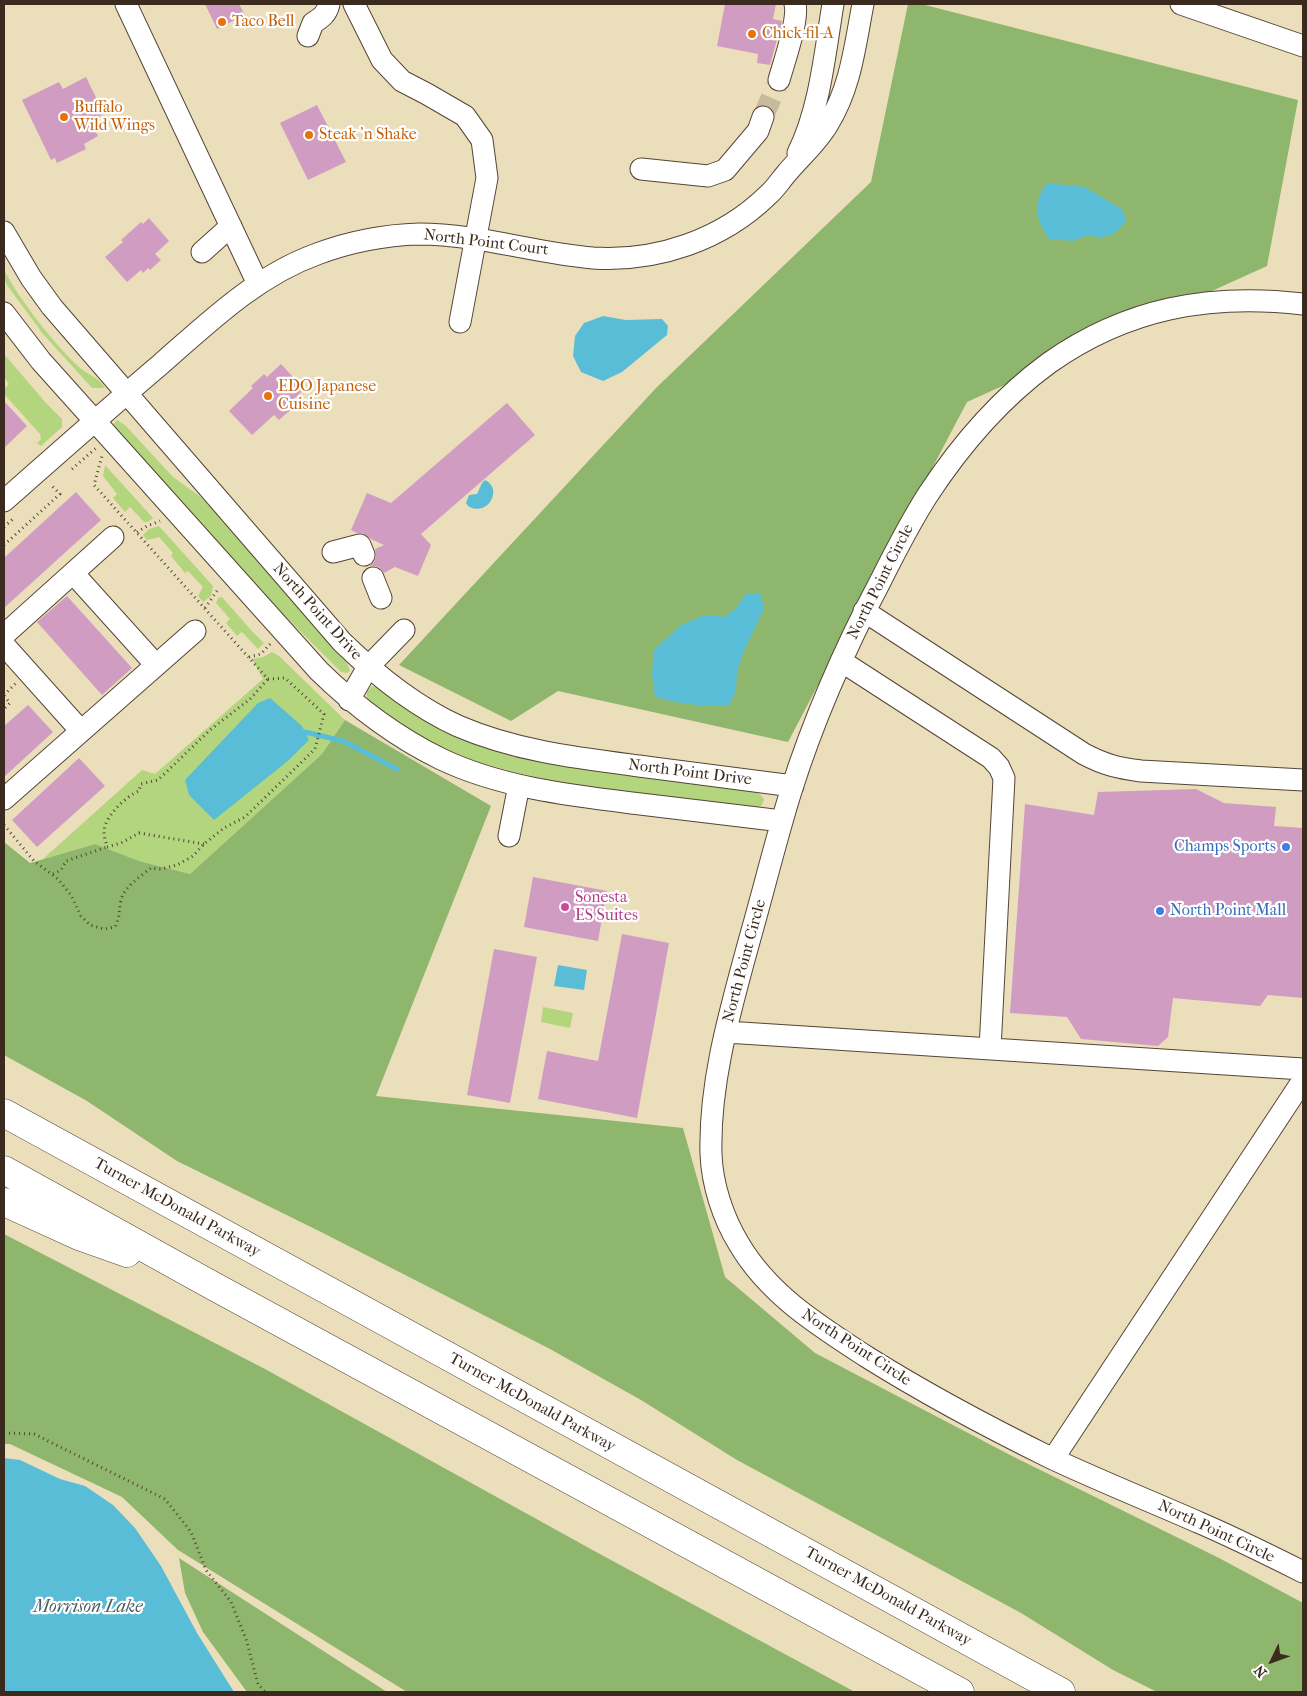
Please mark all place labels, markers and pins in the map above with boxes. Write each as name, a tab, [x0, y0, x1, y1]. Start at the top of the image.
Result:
place label: Taco Bell	[232, 12, 295, 32]
marker: Taco Bell	[216, 16, 228, 28]
place label: Chick-fil-A	[762, 24, 834, 44]
marker: Chick-fil-A	[746, 28, 758, 40]
place label: Buffalo Wild Wings	[74, 98, 155, 136]
marker: Buffalo Wild Wings	[58, 111, 70, 123]
place label: Steak 'n Shake	[319, 125, 417, 145]
marker: Steak 'n Shake	[303, 129, 315, 141]
place label: EDO Japanese Cuisine	[278, 377, 376, 415]
marker: EDO Japanese Cuisine	[262, 390, 274, 402]
place label: Champs Sports	[1174, 837, 1276, 857]
marker: Champs Sports	[1280, 841, 1292, 853]
place label: Sonesta ES Suites	[575, 888, 638, 926]
marker: Sonesta ES Suites	[559, 901, 571, 913]
place label: North Point Mall	[1170, 901, 1286, 921]
marker: North Point Mall	[1154, 905, 1166, 917]

